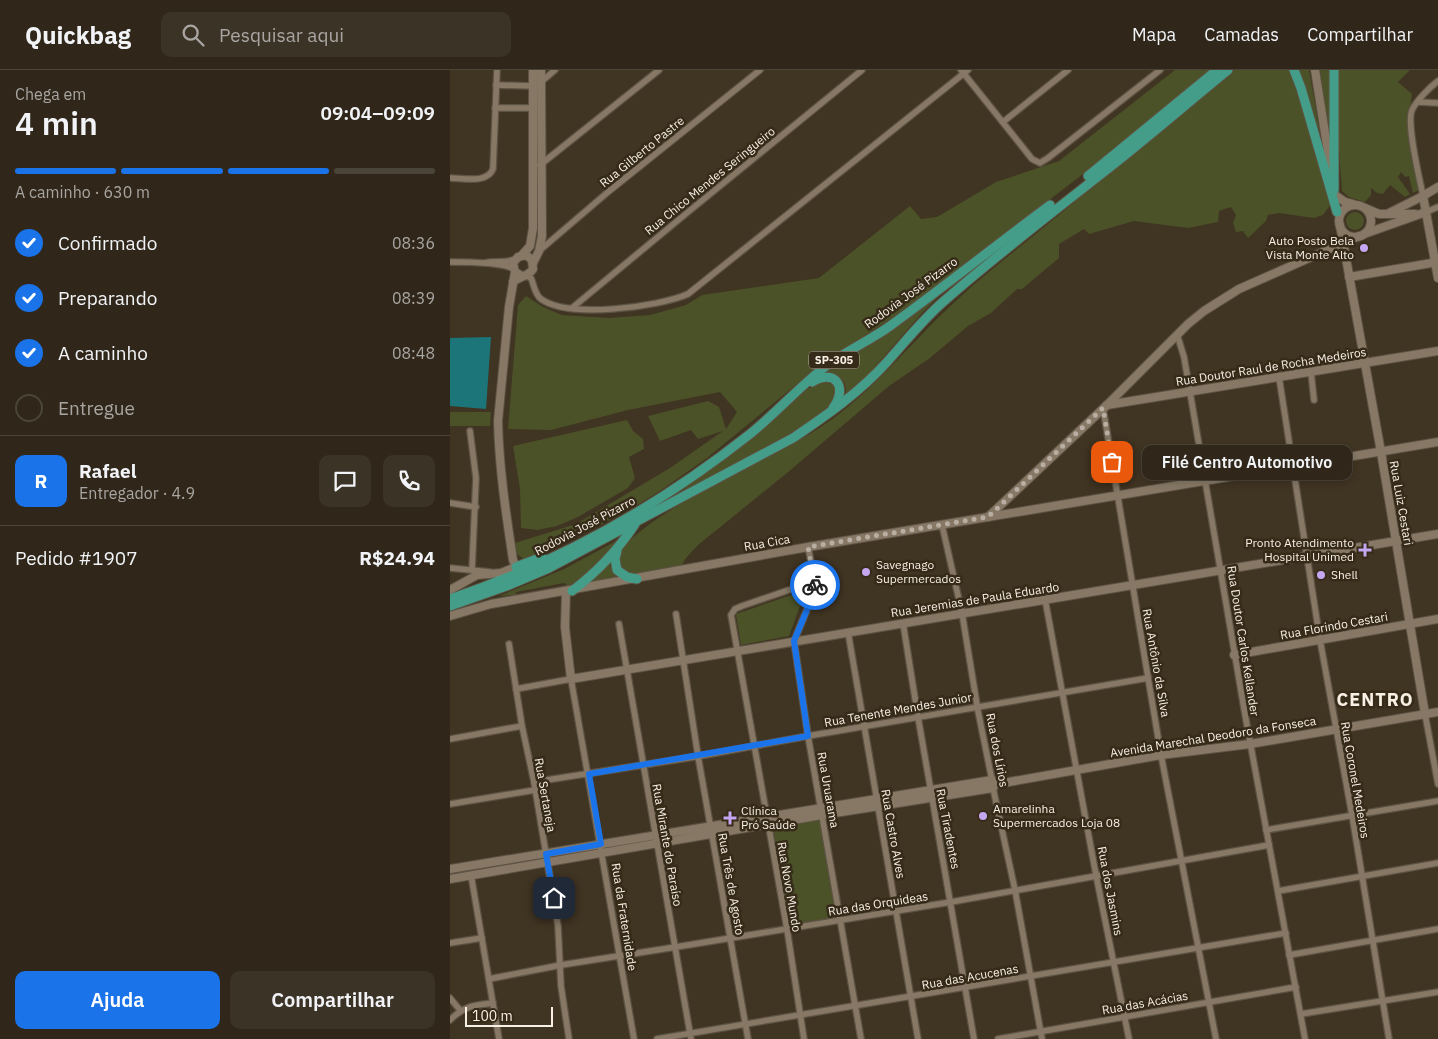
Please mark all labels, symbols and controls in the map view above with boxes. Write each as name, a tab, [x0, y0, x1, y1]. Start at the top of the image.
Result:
search box	[161, 12, 511, 57]
text: Quickbag	[25, 19, 131, 51]
icon: search	[179, 21, 207, 49]
text: Pesquisar aqui	[219, 23, 344, 47]
text: Mapa	[1132, 23, 1176, 46]
text: Camadas	[1204, 23, 1279, 46]
text: Compartilhar	[1307, 23, 1413, 46]
text: Chega em	[15, 84, 86, 104]
text: 09:04–09:09	[321, 101, 435, 125]
text: 4 min	[15, 102, 98, 144]
street label: Rua Gilberto Pastre	[596, 113, 687, 190]
street label: Rua Chico Mendes Seringueiro	[641, 123, 778, 238]
text: A caminho · 630 m	[15, 182, 150, 202]
icon: check	[15, 229, 43, 257]
text: Confirmado	[58, 231, 157, 255]
text: 08:36	[392, 233, 435, 253]
place label: Auto Posto Bela Vista Monte Alto	[1266, 233, 1355, 262]
marker: Auto Posto Bela Vista Monte Alto	[1358, 242, 1370, 254]
street label: Rodovia José Pizarro	[861, 254, 961, 332]
icon: check	[15, 284, 43, 312]
text: Preparando	[58, 286, 157, 310]
text: 08:39	[392, 288, 435, 308]
icon: check	[15, 339, 43, 367]
text: A caminho	[58, 341, 148, 365]
text: 08:48	[392, 343, 435, 363]
street label: Rua Doutor Raul de Rocha Medeiros	[1175, 344, 1367, 389]
road number: SP-305	[809, 352, 859, 368]
text: Entregue	[58, 396, 135, 420]
pin	[1091, 441, 1133, 483]
callout: Filé Centro Automotivo	[1142, 444, 1352, 480]
icon: bag	[1098, 448, 1126, 476]
text: Filé Centro Automotivo	[1162, 452, 1332, 472]
button: chat	[319, 455, 371, 507]
button: phone	[383, 455, 435, 507]
text: Rafael	[79, 459, 137, 483]
street label: Rua Luiz Cestari	[1387, 459, 1416, 546]
text: R	[35, 469, 47, 493]
text: Entregador · 4.9	[79, 483, 195, 503]
street label: Rodovia José Pizarro	[532, 493, 638, 558]
street label: Rua Cica	[743, 531, 792, 554]
place label: Pronto Atendimento Hospital Unimed	[1245, 535, 1354, 564]
marker: Pronto Atendimento Hospital Unimed	[1358, 543, 1372, 557]
text: Pedido #1907	[15, 546, 138, 570]
text: R$24.94	[359, 546, 435, 570]
place label: Savegnago Supermercados	[876, 557, 961, 586]
courier	[790, 560, 840, 610]
street label: Rua Doutor Carlos Kellander	[1224, 565, 1263, 718]
marker: Savegnago Supermercados	[860, 566, 872, 578]
place label: Shell	[1331, 567, 1358, 582]
marker: Shell	[1315, 569, 1327, 581]
icon: bike	[801, 571, 829, 599]
street label: Rua Jeremias de Paula Eduardo	[890, 579, 1060, 620]
street label: Rua Antônio da Silva	[1140, 607, 1174, 719]
street label: Rua Florindo Cestari	[1279, 609, 1389, 642]
district label: CENTRO	[1337, 688, 1414, 711]
street label: Rua Tenente Mendes Junior	[823, 689, 973, 730]
street label: Rua dos Lírios	[983, 712, 1012, 788]
street label: Avenida Marechal Deodoro da Fonseca	[1109, 713, 1318, 760]
street label: Rua Coronel Medeiros	[1338, 720, 1373, 840]
street label: Rua Uruarama	[814, 751, 843, 830]
street label: Rua Sertaneja	[532, 757, 560, 834]
street label: Rua Mirante do Paraíso	[649, 783, 686, 908]
street label: Rua Castro Alves	[878, 788, 909, 880]
street label: Rua Tiradentes	[933, 788, 964, 870]
place label: Amarelinha Supermercados Loja 08	[993, 801, 1120, 830]
place label: Clínica Pró Saúde	[741, 803, 796, 832]
marker: Amarelinha Supermercados Loja 08	[977, 810, 989, 822]
marker: Clínica Pró Saúde	[723, 811, 737, 825]
street label: Rua Três de Agosto	[715, 832, 748, 936]
street label: Rua Novo Mundo	[774, 841, 805, 933]
street label: Rua dos Jasmins	[1094, 845, 1127, 937]
street label: Rua da Fraternidade	[609, 862, 640, 972]
pin	[533, 877, 575, 919]
icon: home	[540, 884, 568, 912]
street label: Rua das Orquideas	[827, 888, 929, 919]
street label: Rua das Acucenas	[920, 961, 1020, 992]
button: Ajuda	[15, 971, 220, 1029]
button: Compartilhar	[230, 971, 435, 1029]
street label: Rua das Acácias	[1101, 988, 1189, 1017]
scale bar	[465, 1004, 552, 1027]
text: 100 m	[472, 1007, 513, 1025]

